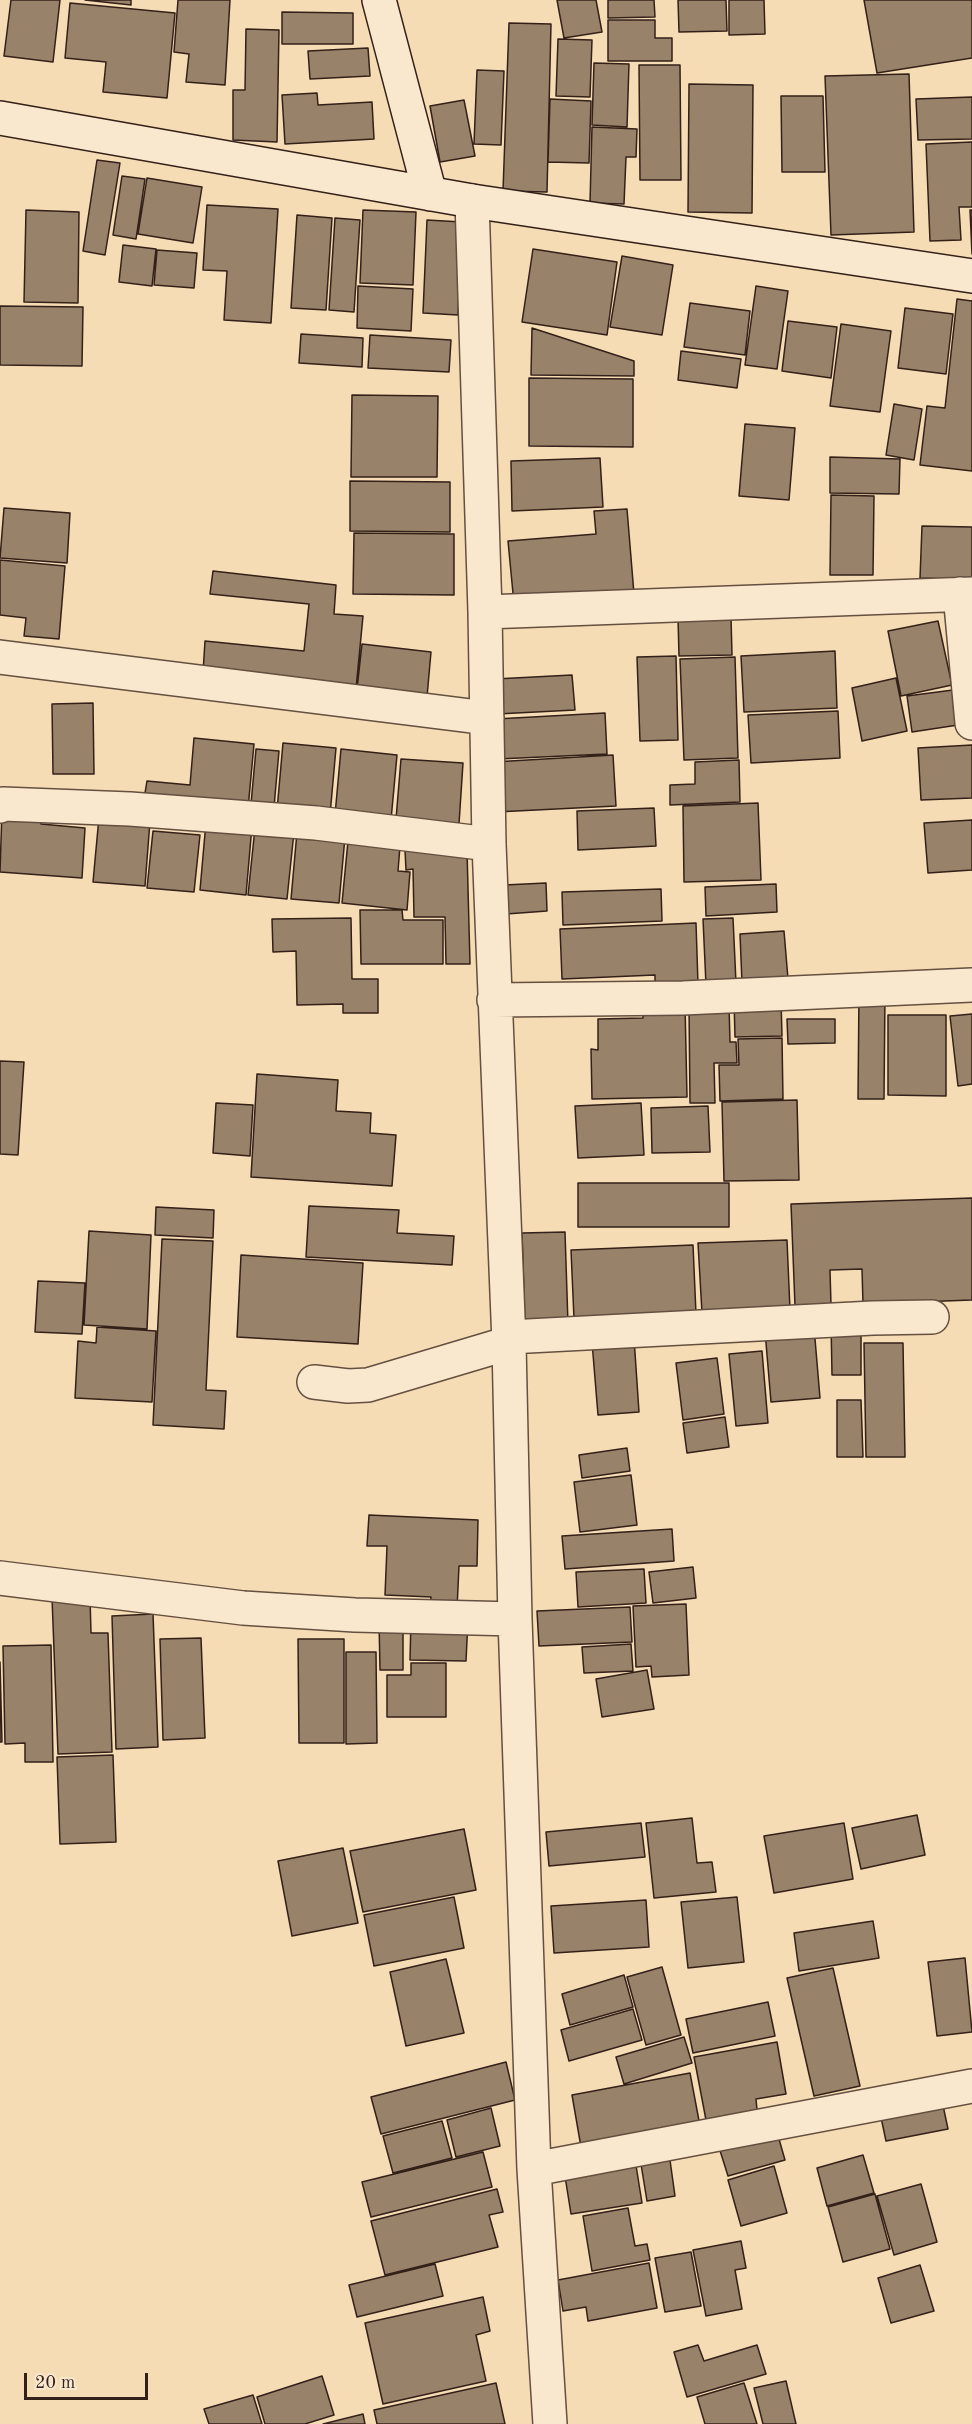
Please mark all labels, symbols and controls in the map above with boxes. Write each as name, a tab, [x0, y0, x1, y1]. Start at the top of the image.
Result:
scale bar	[27, 2361, 152, 2399]
text: 20 m	[35, 2374, 75, 2392]

